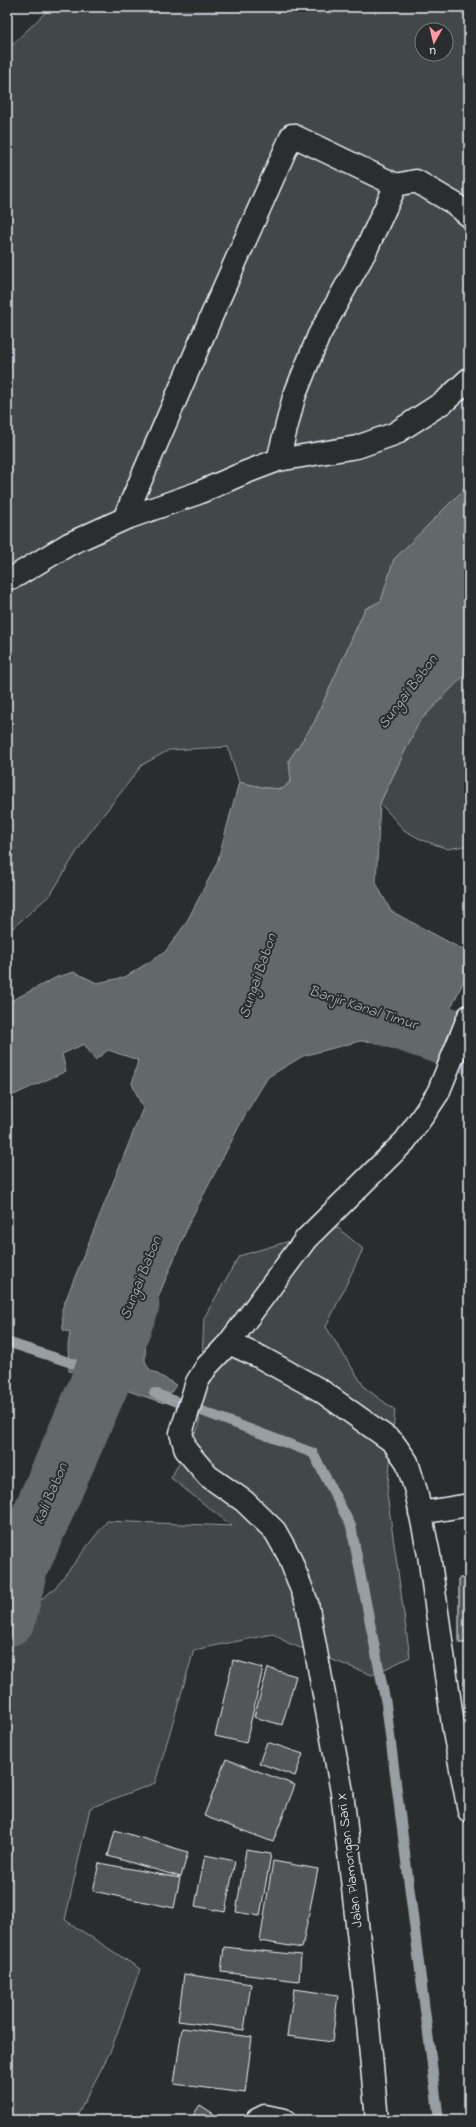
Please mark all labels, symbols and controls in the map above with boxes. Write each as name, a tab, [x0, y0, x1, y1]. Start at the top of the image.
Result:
north arrow	[414, 22, 454, 62]
text: U	[428, 42, 437, 59]
water label: Sungai Babon	[373, 650, 444, 734]
water label: Sungai Babon	[233, 930, 284, 1022]
water label: Banjir Kanal Timur	[306, 980, 422, 1037]
water label: Sungai Babon	[114, 1232, 169, 1323]
water label: Kali Babon	[28, 1459, 74, 1529]
street label: Jalan Plamongan Sari X	[331, 1791, 370, 1929]

